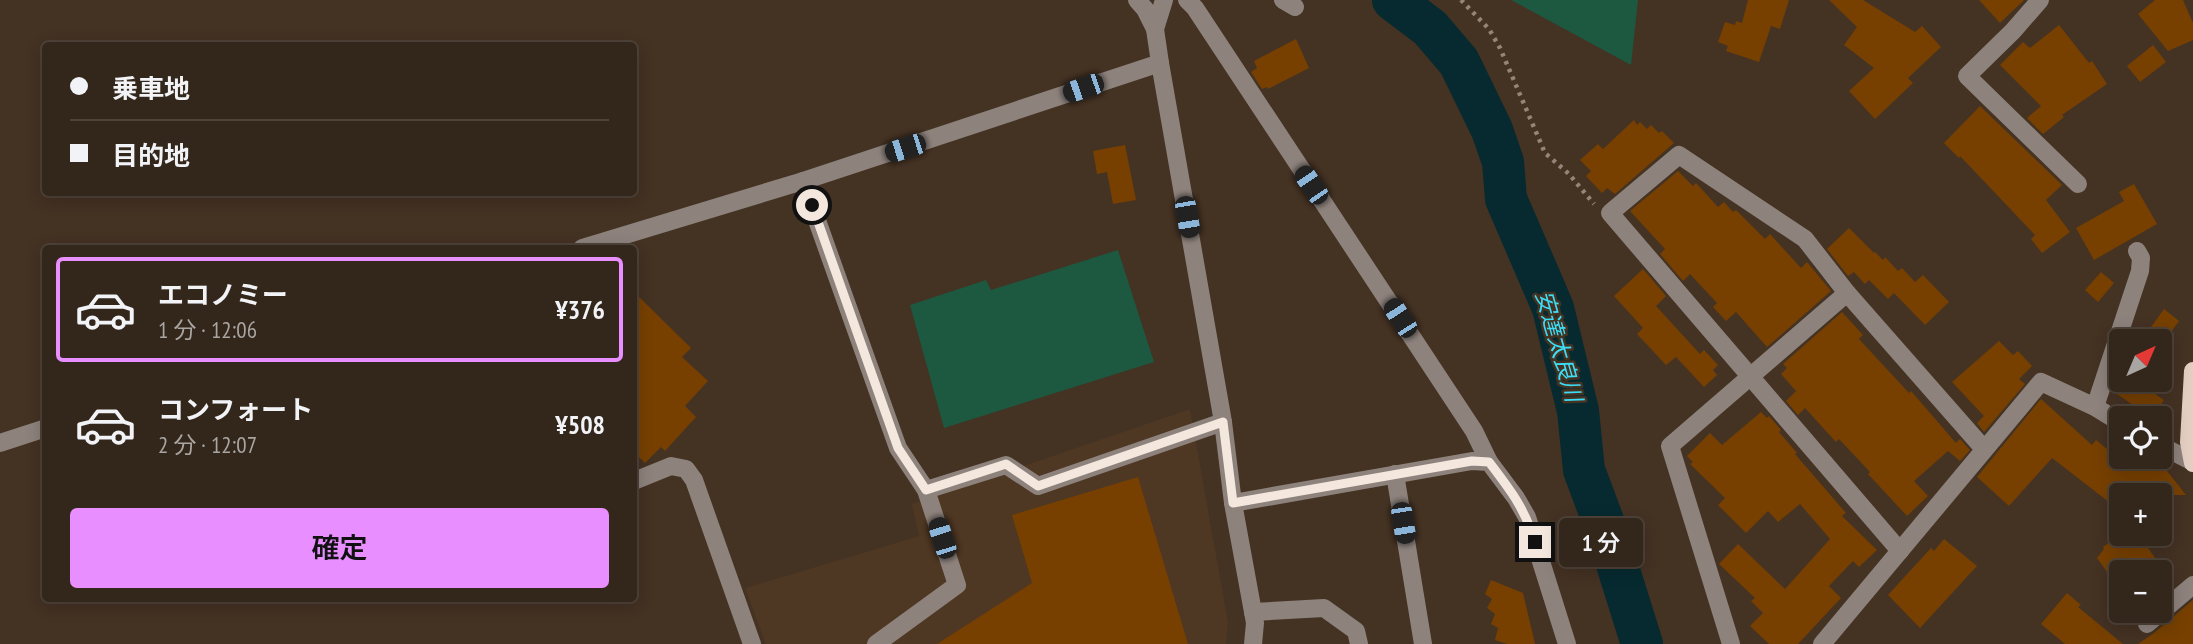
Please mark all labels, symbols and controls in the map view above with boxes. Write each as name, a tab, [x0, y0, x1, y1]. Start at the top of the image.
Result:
car	[1060, 71, 1107, 105]
text: 乗車地	[112, 72, 190, 105]
car	[882, 132, 929, 164]
text: 目的地	[112, 139, 190, 172]
car	[1291, 162, 1332, 208]
route start	[796, 189, 828, 221]
car	[1174, 194, 1201, 240]
icon: car	[74, 278, 137, 341]
text: エコノミー	[158, 278, 288, 311]
water label: 安達太良川	[1530, 287, 1590, 408]
text: ¥376	[555, 293, 605, 326]
car	[1380, 295, 1421, 341]
text: 1 分 · 12:06	[158, 315, 257, 344]
north arrow	[2109, 329, 2172, 392]
map controls	[2109, 329, 2172, 623]
icon: car	[74, 393, 137, 456]
text: コンフォート	[158, 393, 313, 426]
button: locate	[2109, 406, 2172, 469]
text: ¥508	[555, 408, 605, 441]
text: 2 分 · 12:07	[158, 430, 257, 459]
button: +	[2109, 483, 2172, 546]
car	[1390, 501, 1417, 545]
button: 確定	[70, 508, 609, 588]
car	[926, 515, 959, 561]
callout: 1 分	[1560, 518, 1644, 566]
route end	[1519, 526, 1551, 558]
text: 1 分	[1582, 528, 1620, 557]
button: −	[2109, 560, 2172, 623]

